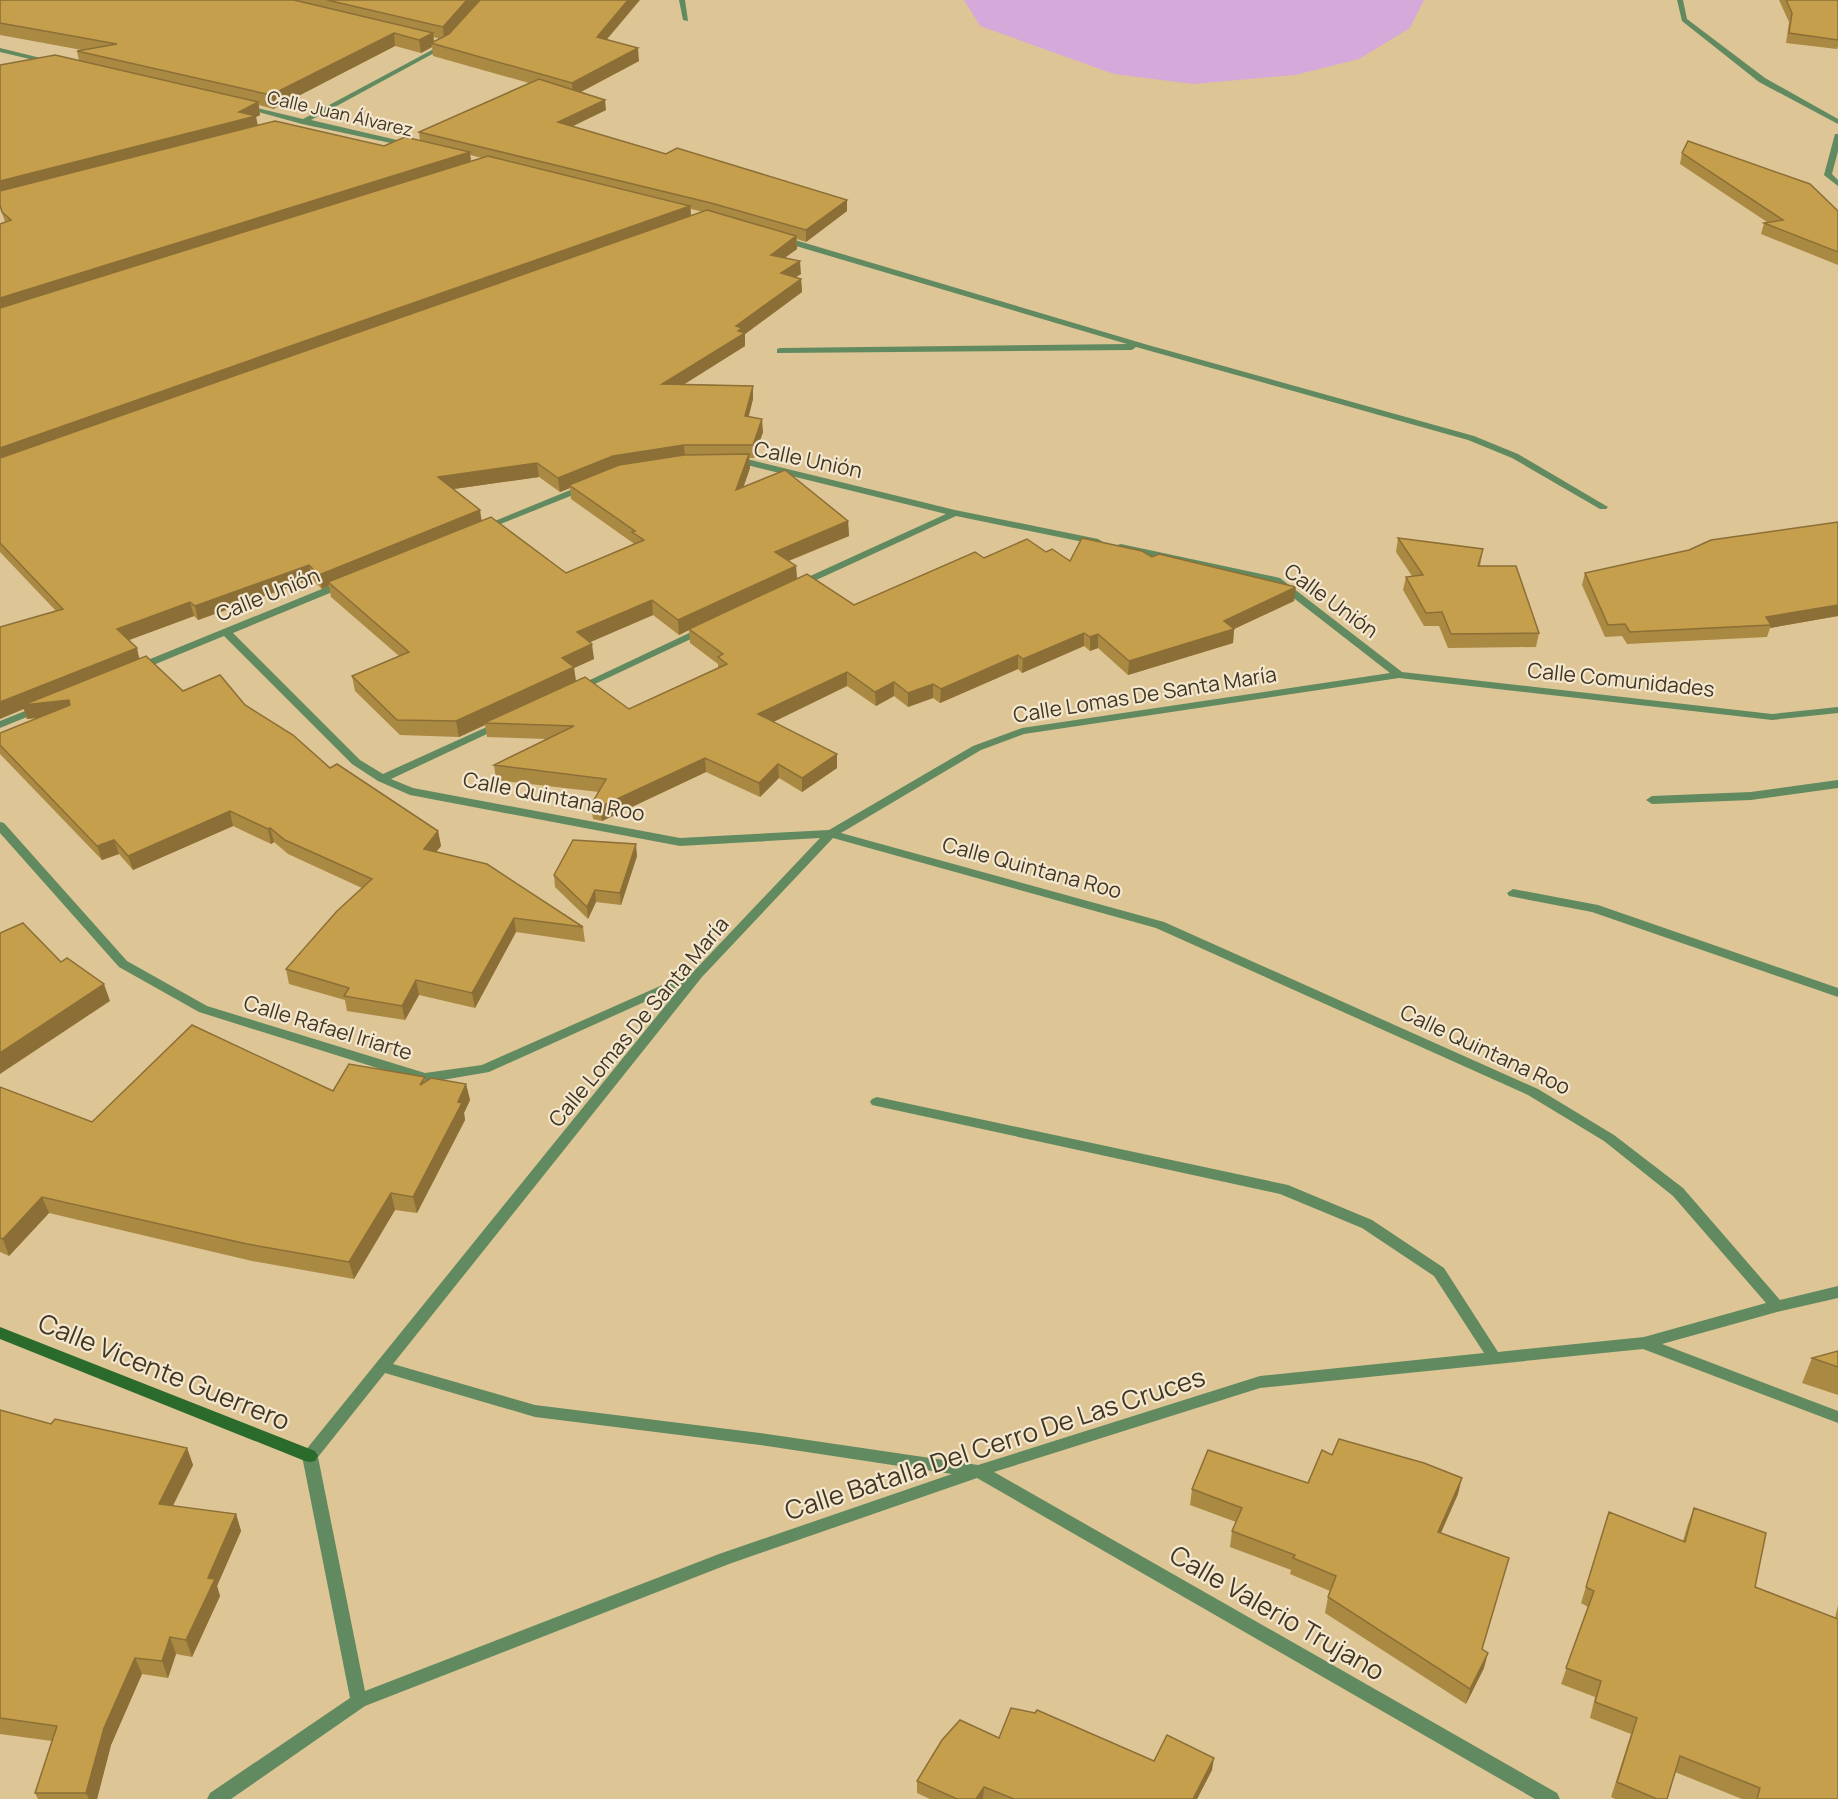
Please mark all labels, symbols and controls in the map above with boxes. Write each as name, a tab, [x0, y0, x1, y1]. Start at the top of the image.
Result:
street label: Calle Juan Álvarez	[265, 85, 416, 142]
street label: Calle Unión	[751, 434, 865, 484]
street label: Calle Unión	[1279, 557, 1384, 644]
street label: Calle Unión	[211, 560, 324, 628]
street label: Calle Comunidades	[1526, 655, 1716, 703]
street label: Calle Lomas De Santa María	[1011, 659, 1279, 729]
street label: Calle Quintana Roo	[461, 765, 647, 827]
street label: Calle Quintana Roo	[940, 830, 1125, 904]
street label: Calle Lomas De Santa María	[542, 910, 735, 1132]
street label: Calle Rafael Iriarte	[241, 988, 416, 1066]
street label: Calle Quintana Roo	[1396, 997, 1575, 1101]
street label: Calle Vicente Guerrero	[33, 1304, 296, 1438]
street label: Calle Batalla Del Cerro De Las Cruces	[780, 1358, 1210, 1528]
street label: Calle Valerio Trujano	[1163, 1536, 1392, 1688]

